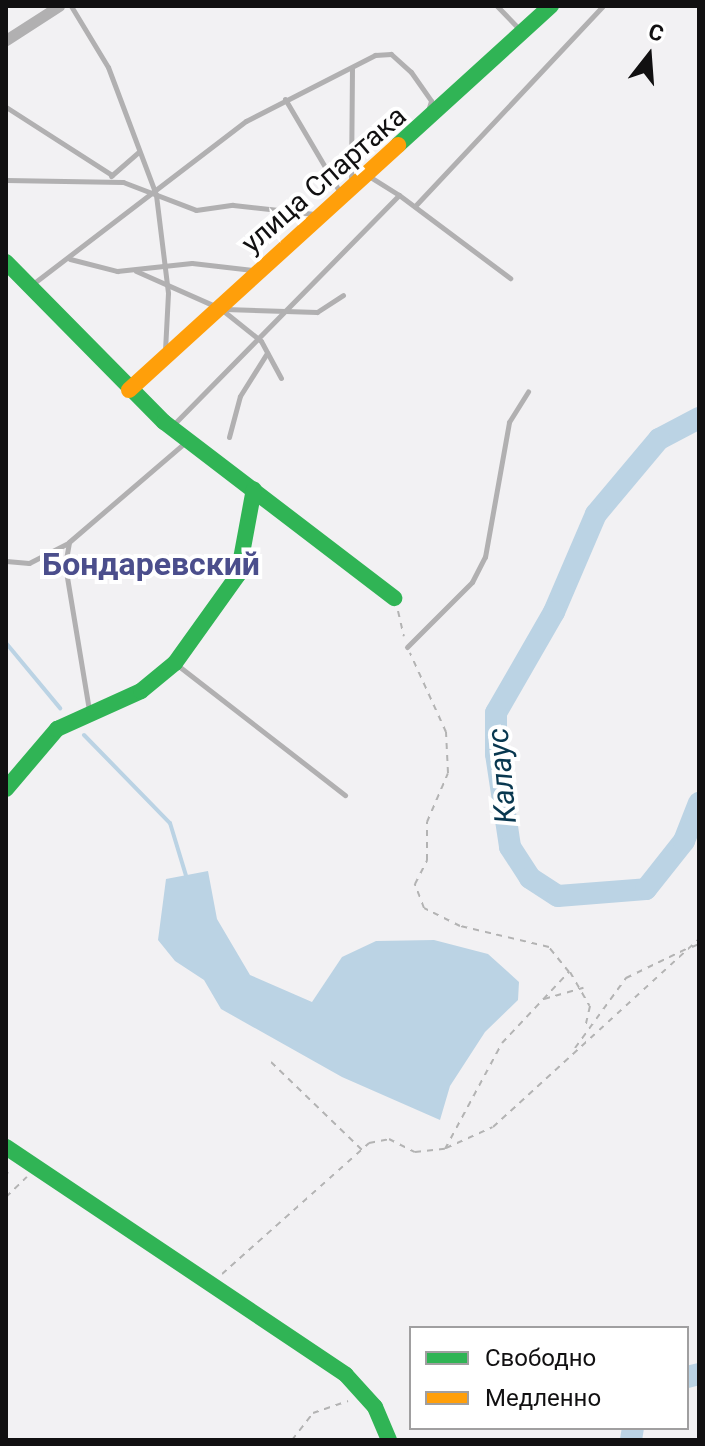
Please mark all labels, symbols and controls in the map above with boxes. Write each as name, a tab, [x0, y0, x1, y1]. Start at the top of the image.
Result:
north arrow	[609, 16, 689, 96]
text: С	[646, 19, 667, 47]
street label: улица Спартака	[235, 99, 413, 261]
district label: Бондаревский	[42, 545, 260, 583]
water label: Калаус	[480, 727, 524, 825]
legend	[409, 1326, 689, 1430]
text: Свободно	[485, 1344, 596, 1372]
text: Медленно	[485, 1384, 601, 1412]

